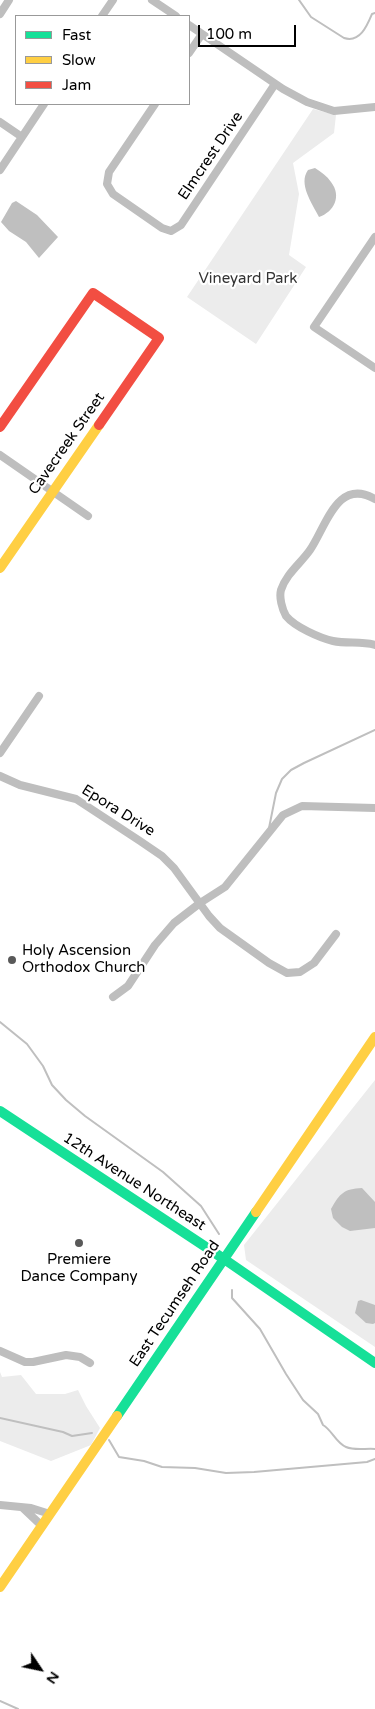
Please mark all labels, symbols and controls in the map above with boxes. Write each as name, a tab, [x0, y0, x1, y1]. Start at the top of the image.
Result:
legend	[15, 15, 190, 105]
scale bar	[200, 15, 298, 47]
text: 100 m	[206, 25, 252, 43]
text: Fast	[62, 26, 91, 44]
text: Slow	[62, 51, 96, 69]
text: Jam	[62, 76, 91, 94]
street label: Elmcrest Drive	[175, 108, 247, 204]
park label: Vineyard Park	[199, 270, 297, 288]
street label: Cavecreek Street	[25, 389, 109, 499]
street label: Epora Drive	[78, 781, 158, 841]
place label: Holy Ascension Orthodox Church	[22, 942, 145, 977]
marker: Holy Ascension Orthodox Church	[6, 954, 18, 966]
street label: 12th Avenue Northeast	[59, 1129, 209, 1235]
marker: Premiere Dance Company	[73, 1237, 85, 1249]
street label: East Tecumseh Road	[126, 1237, 224, 1371]
place label: Premiere Dance Company	[20, 1251, 138, 1286]
north arrow	[15, 1644, 65, 1694]
text: N	[43, 1668, 63, 1687]

